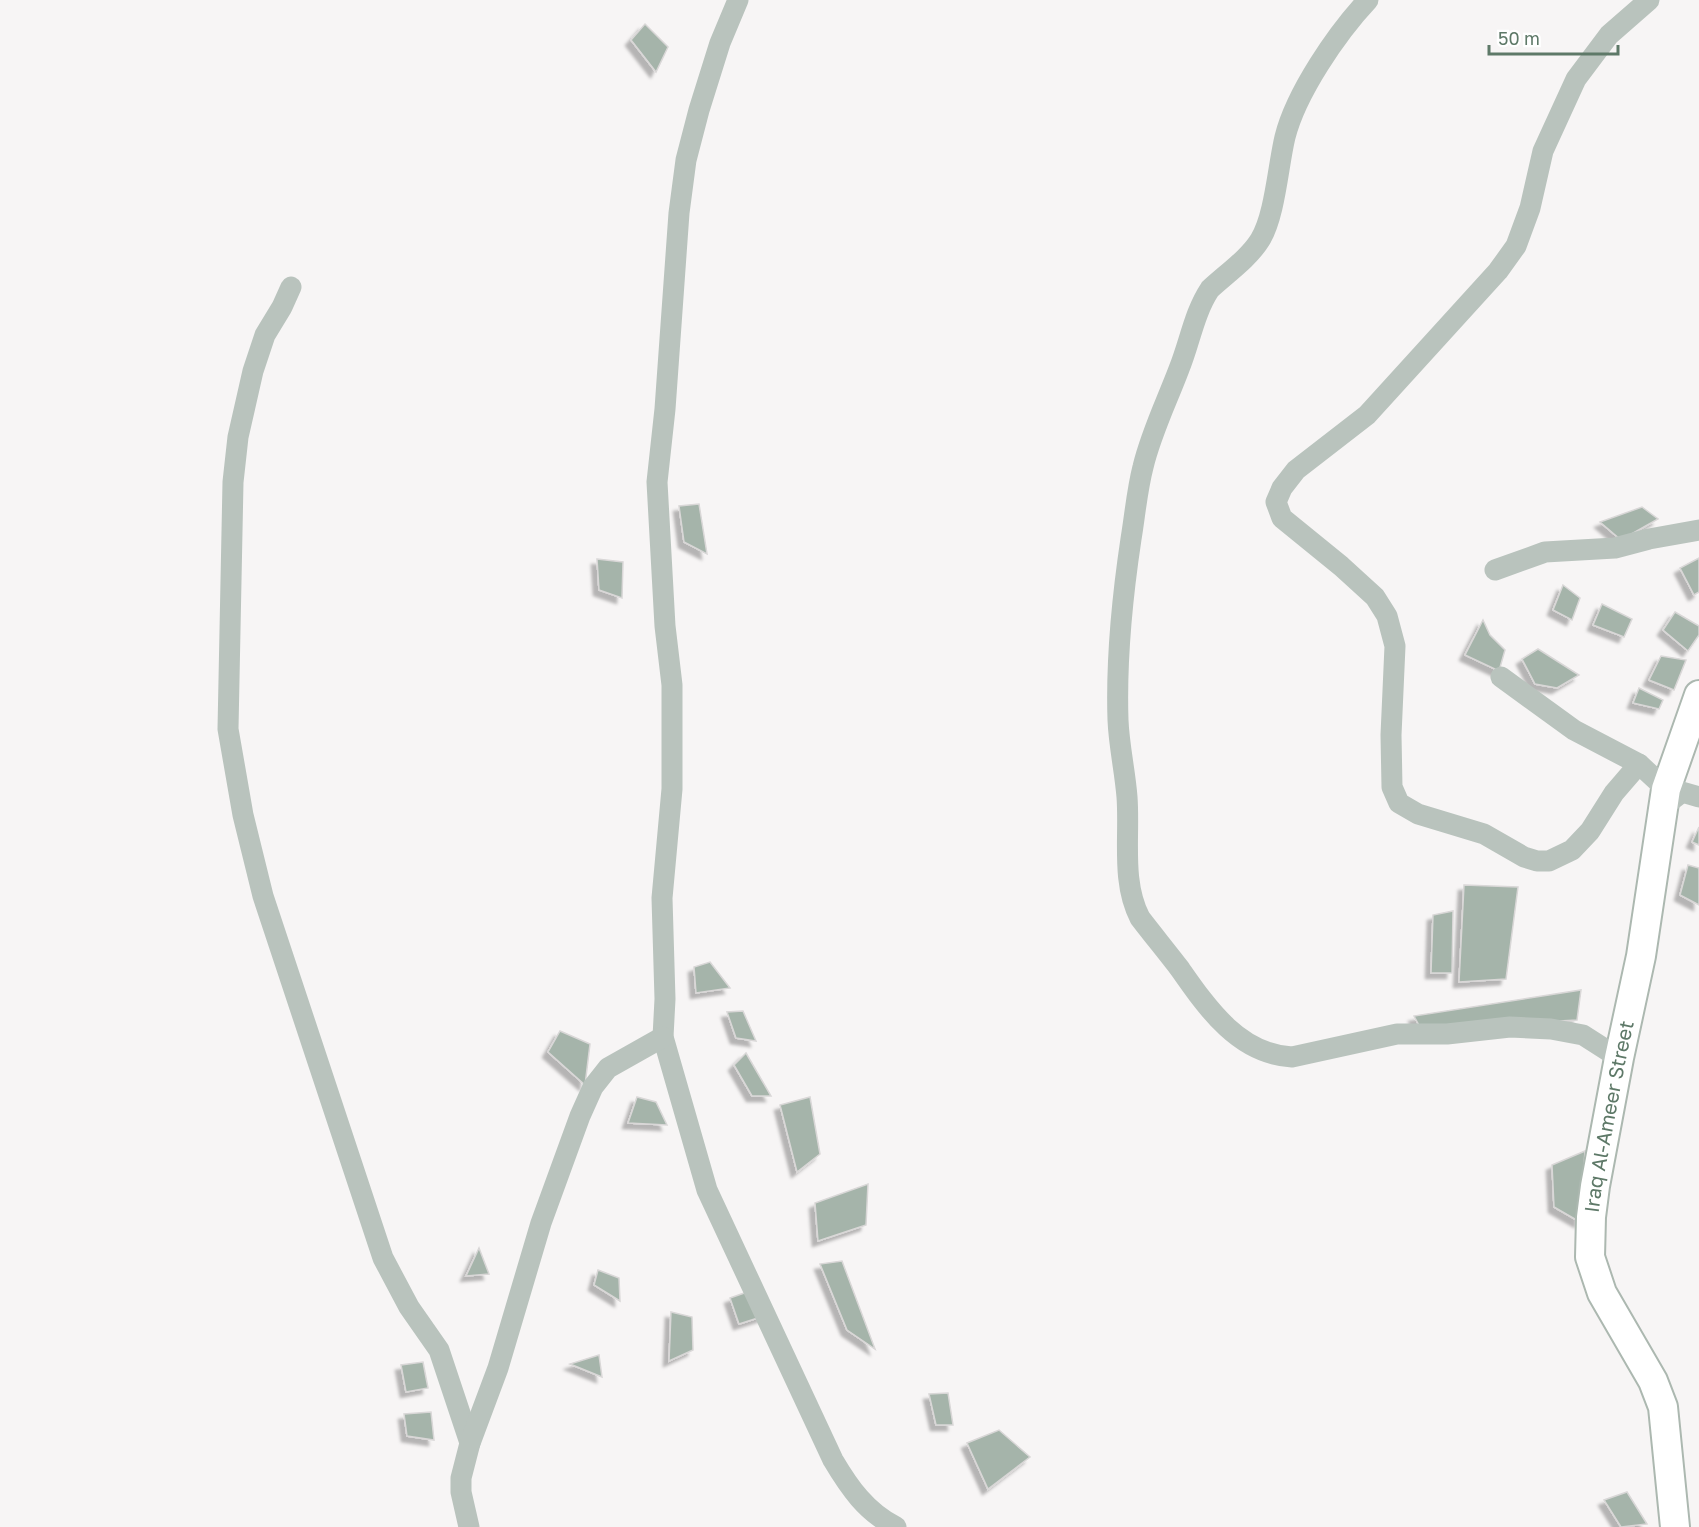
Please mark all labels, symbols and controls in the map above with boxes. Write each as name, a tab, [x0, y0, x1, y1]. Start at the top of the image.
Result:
scale bar	[1489, 18, 1618, 56]
text: 50 m	[1498, 27, 1540, 49]
street label: Iraq Al-Ameer Street	[1579, 1018, 1638, 1214]

